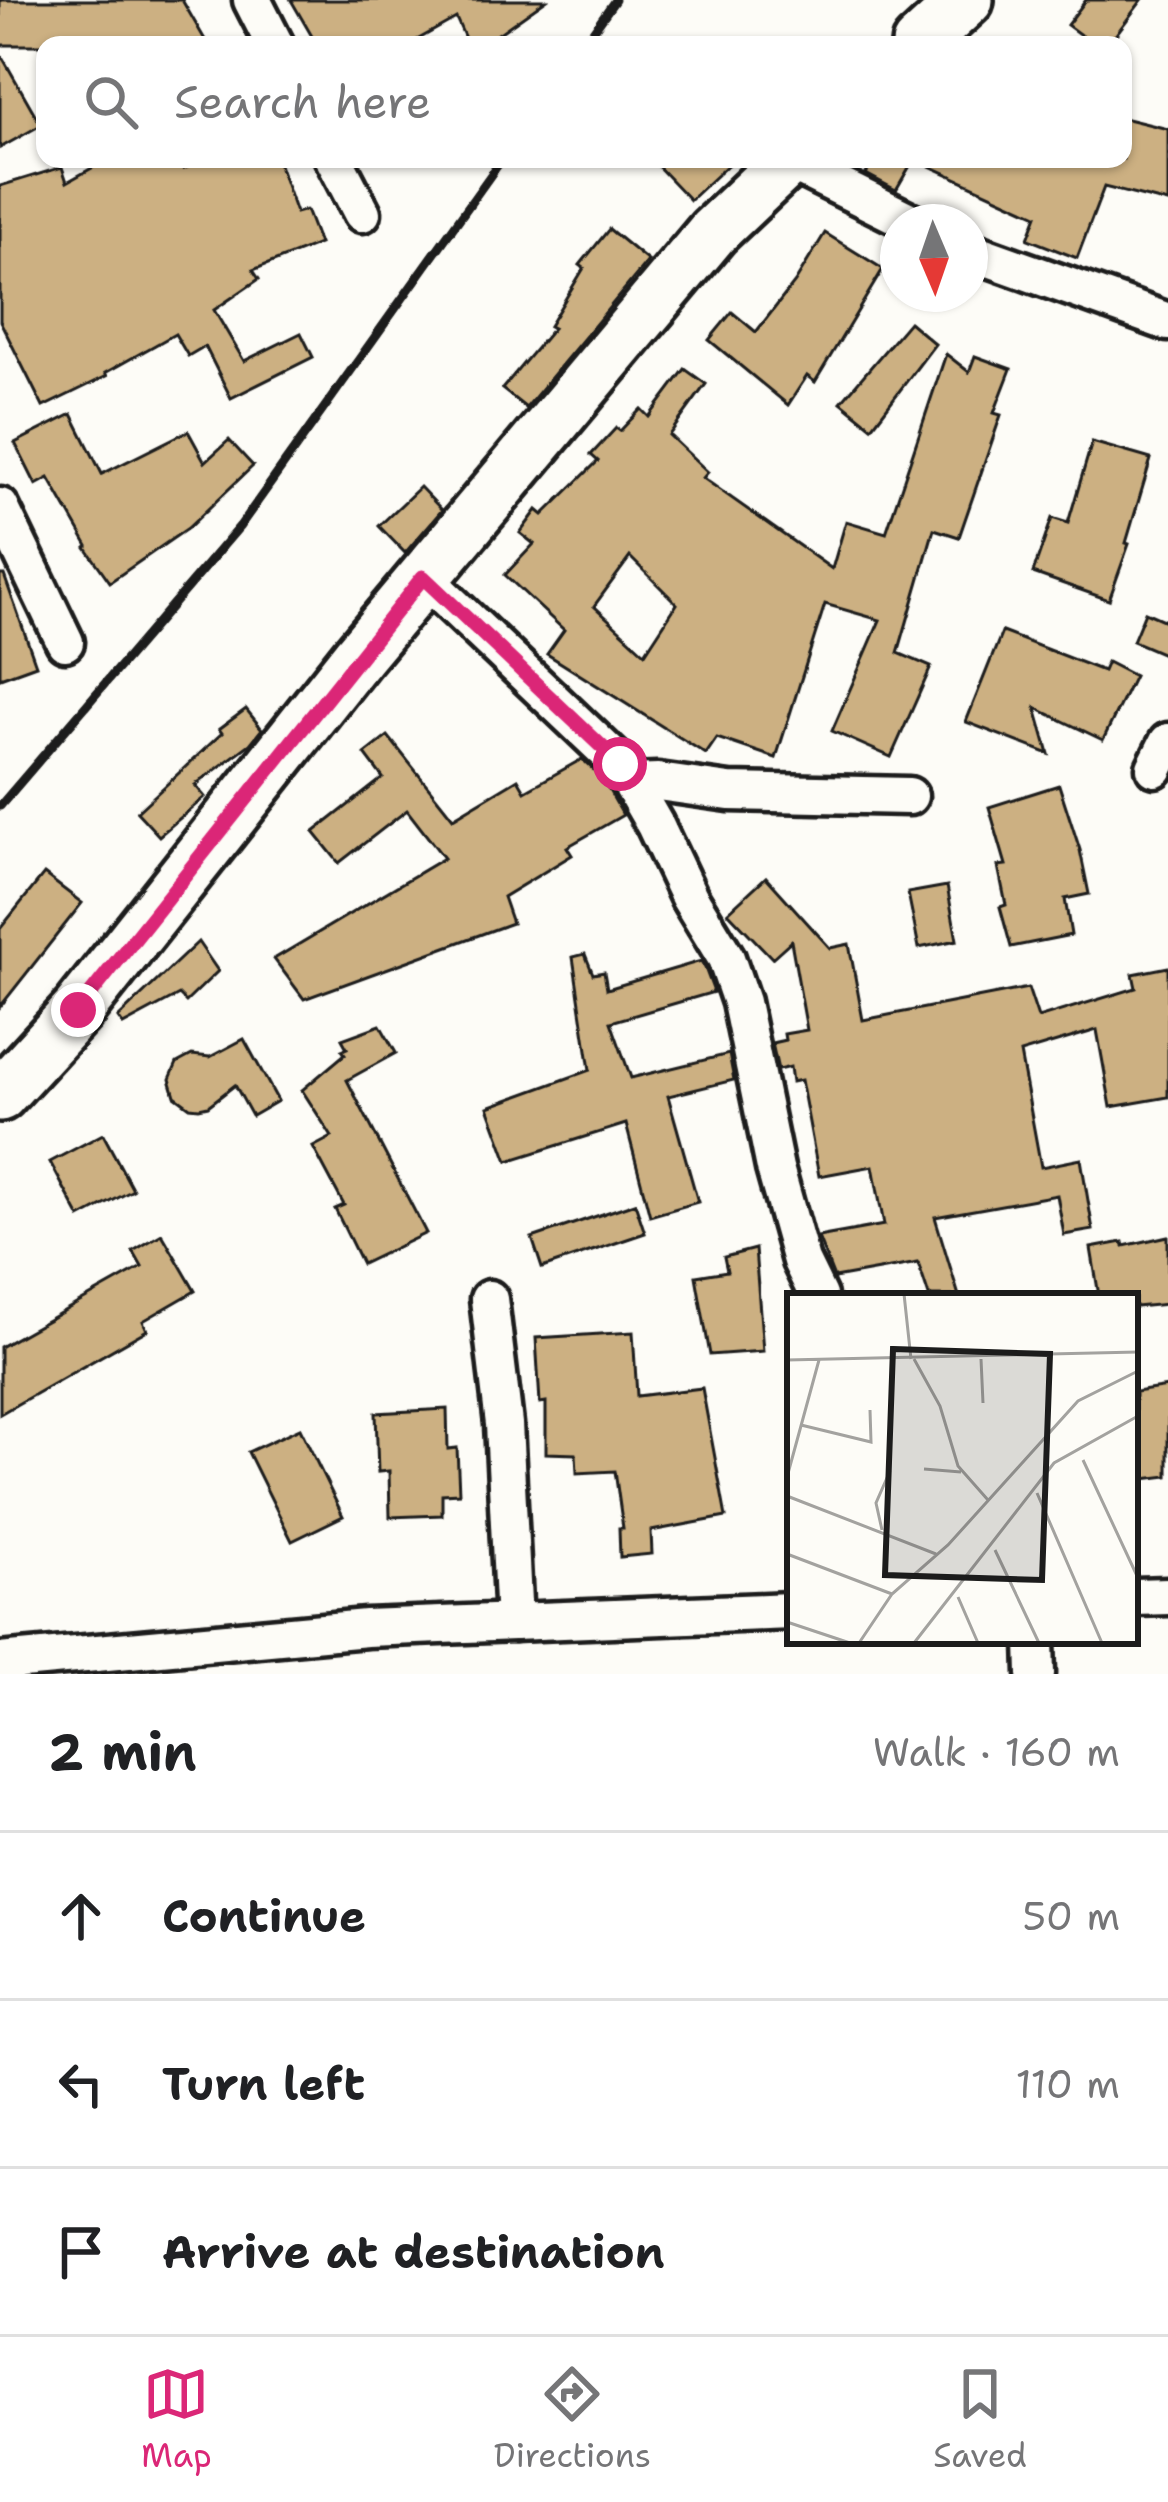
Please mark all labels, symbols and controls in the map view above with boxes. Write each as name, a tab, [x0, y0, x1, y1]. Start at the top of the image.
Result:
search box	[36, 36, 1132, 168]
icon: search	[78, 69, 144, 135]
text: Search here	[174, 72, 431, 132]
north arrow	[880, 204, 988, 312]
route start	[593, 737, 647, 791]
route end	[51, 983, 105, 1037]
inset map	[787, 1293, 1138, 1644]
text: 2 min	[48, 1718, 197, 1786]
text: Walk · 160 m	[873, 1726, 1120, 1778]
icon: ahead	[48, 1883, 114, 1949]
text: Continue	[162, 1886, 366, 1946]
text: 50 m	[1022, 1890, 1120, 1942]
icon: left	[48, 2051, 114, 2117]
text: Turn left	[162, 2054, 365, 2114]
text: 110 m	[1016, 2058, 1120, 2110]
icon: arrive	[48, 2219, 114, 2285]
text: Arrive at destination	[162, 2222, 665, 2282]
tab: Map	[141, 2361, 212, 2478]
tab: Directions	[494, 2361, 651, 2478]
tab: Saved	[933, 2361, 1027, 2478]

